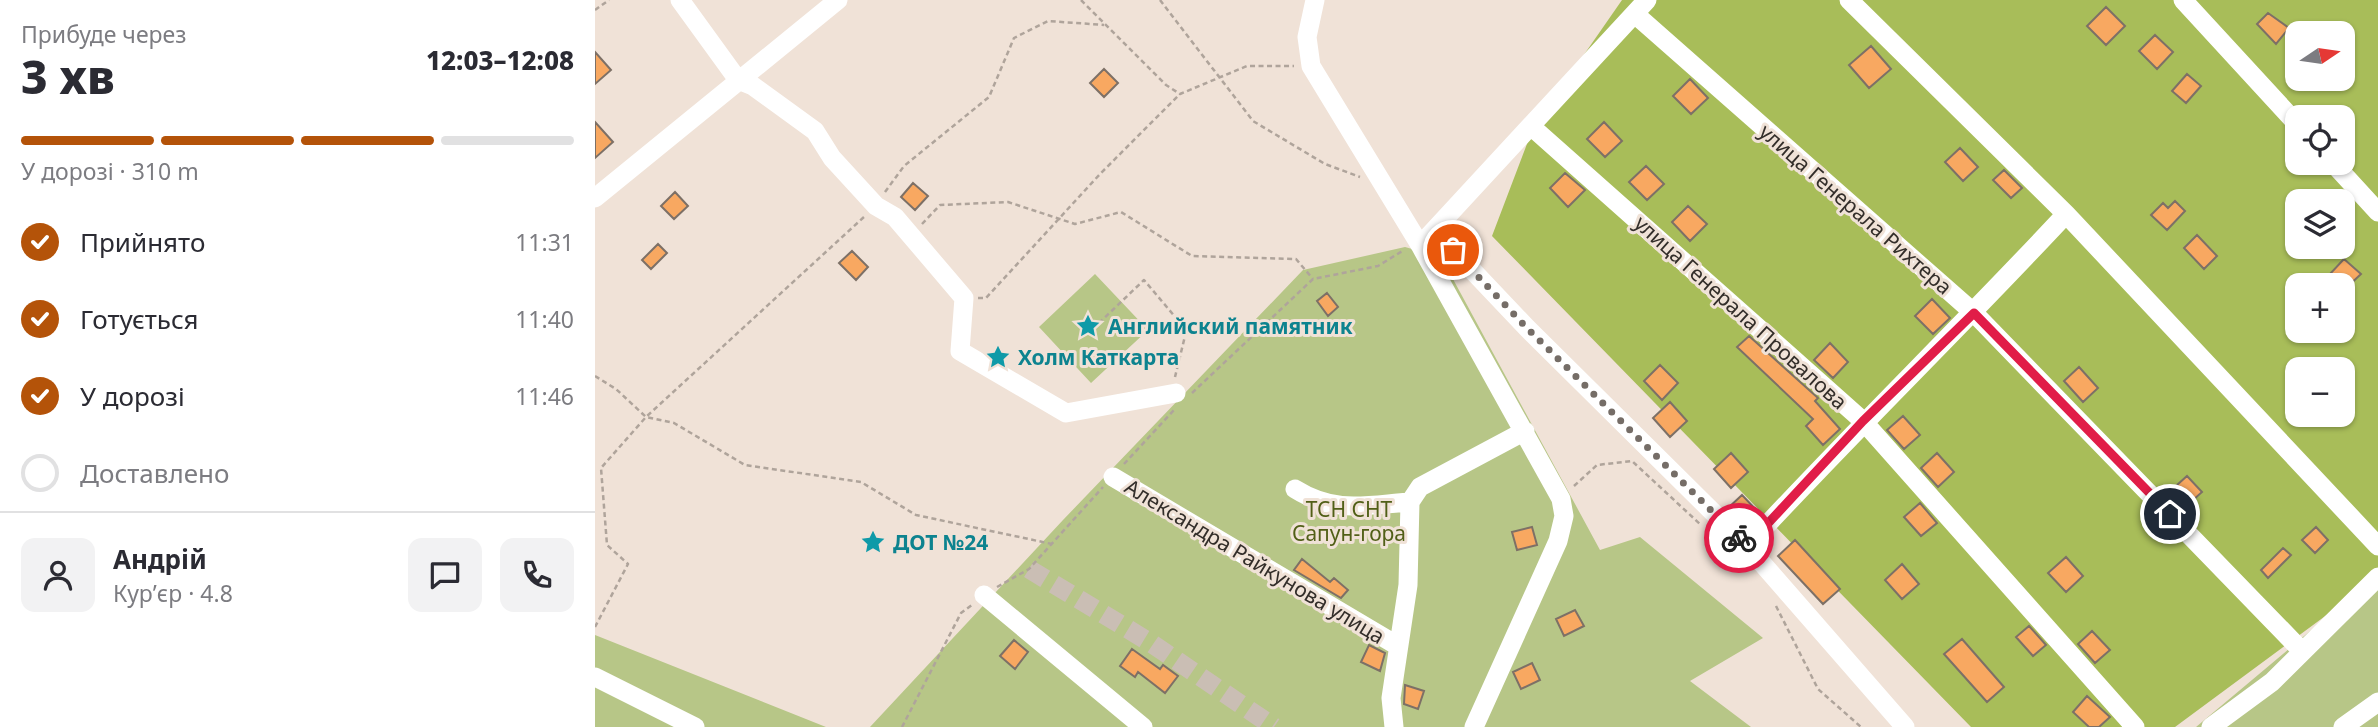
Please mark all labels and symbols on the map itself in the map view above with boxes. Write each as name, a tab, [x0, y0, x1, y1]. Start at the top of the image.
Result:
north arrow	[2285, 21, 2355, 91]
street label: улица Генерала Рихтера	[1754, 117, 1958, 301]
street label: улица Генерала Провалова	[1629, 209, 1853, 415]
pin	[1423, 220, 1483, 280]
place icon: Английский памятник	[1074, 312, 1102, 340]
place label: Английский памятник	[1108, 312, 1353, 340]
place icon: Холм Каткарта	[984, 343, 1012, 371]
place label: Холм Каткарта	[1018, 343, 1179, 371]
street label: Александра Райкунова улица	[1120, 472, 1390, 650]
pin	[2140, 484, 2200, 544]
park label: ТСН СНТ Сапун-гора	[1292, 495, 1406, 547]
courier	[1704, 503, 1774, 573]
place icon: ДОТ №24	[859, 528, 887, 556]
place label: ДОТ №24	[893, 528, 988, 556]

